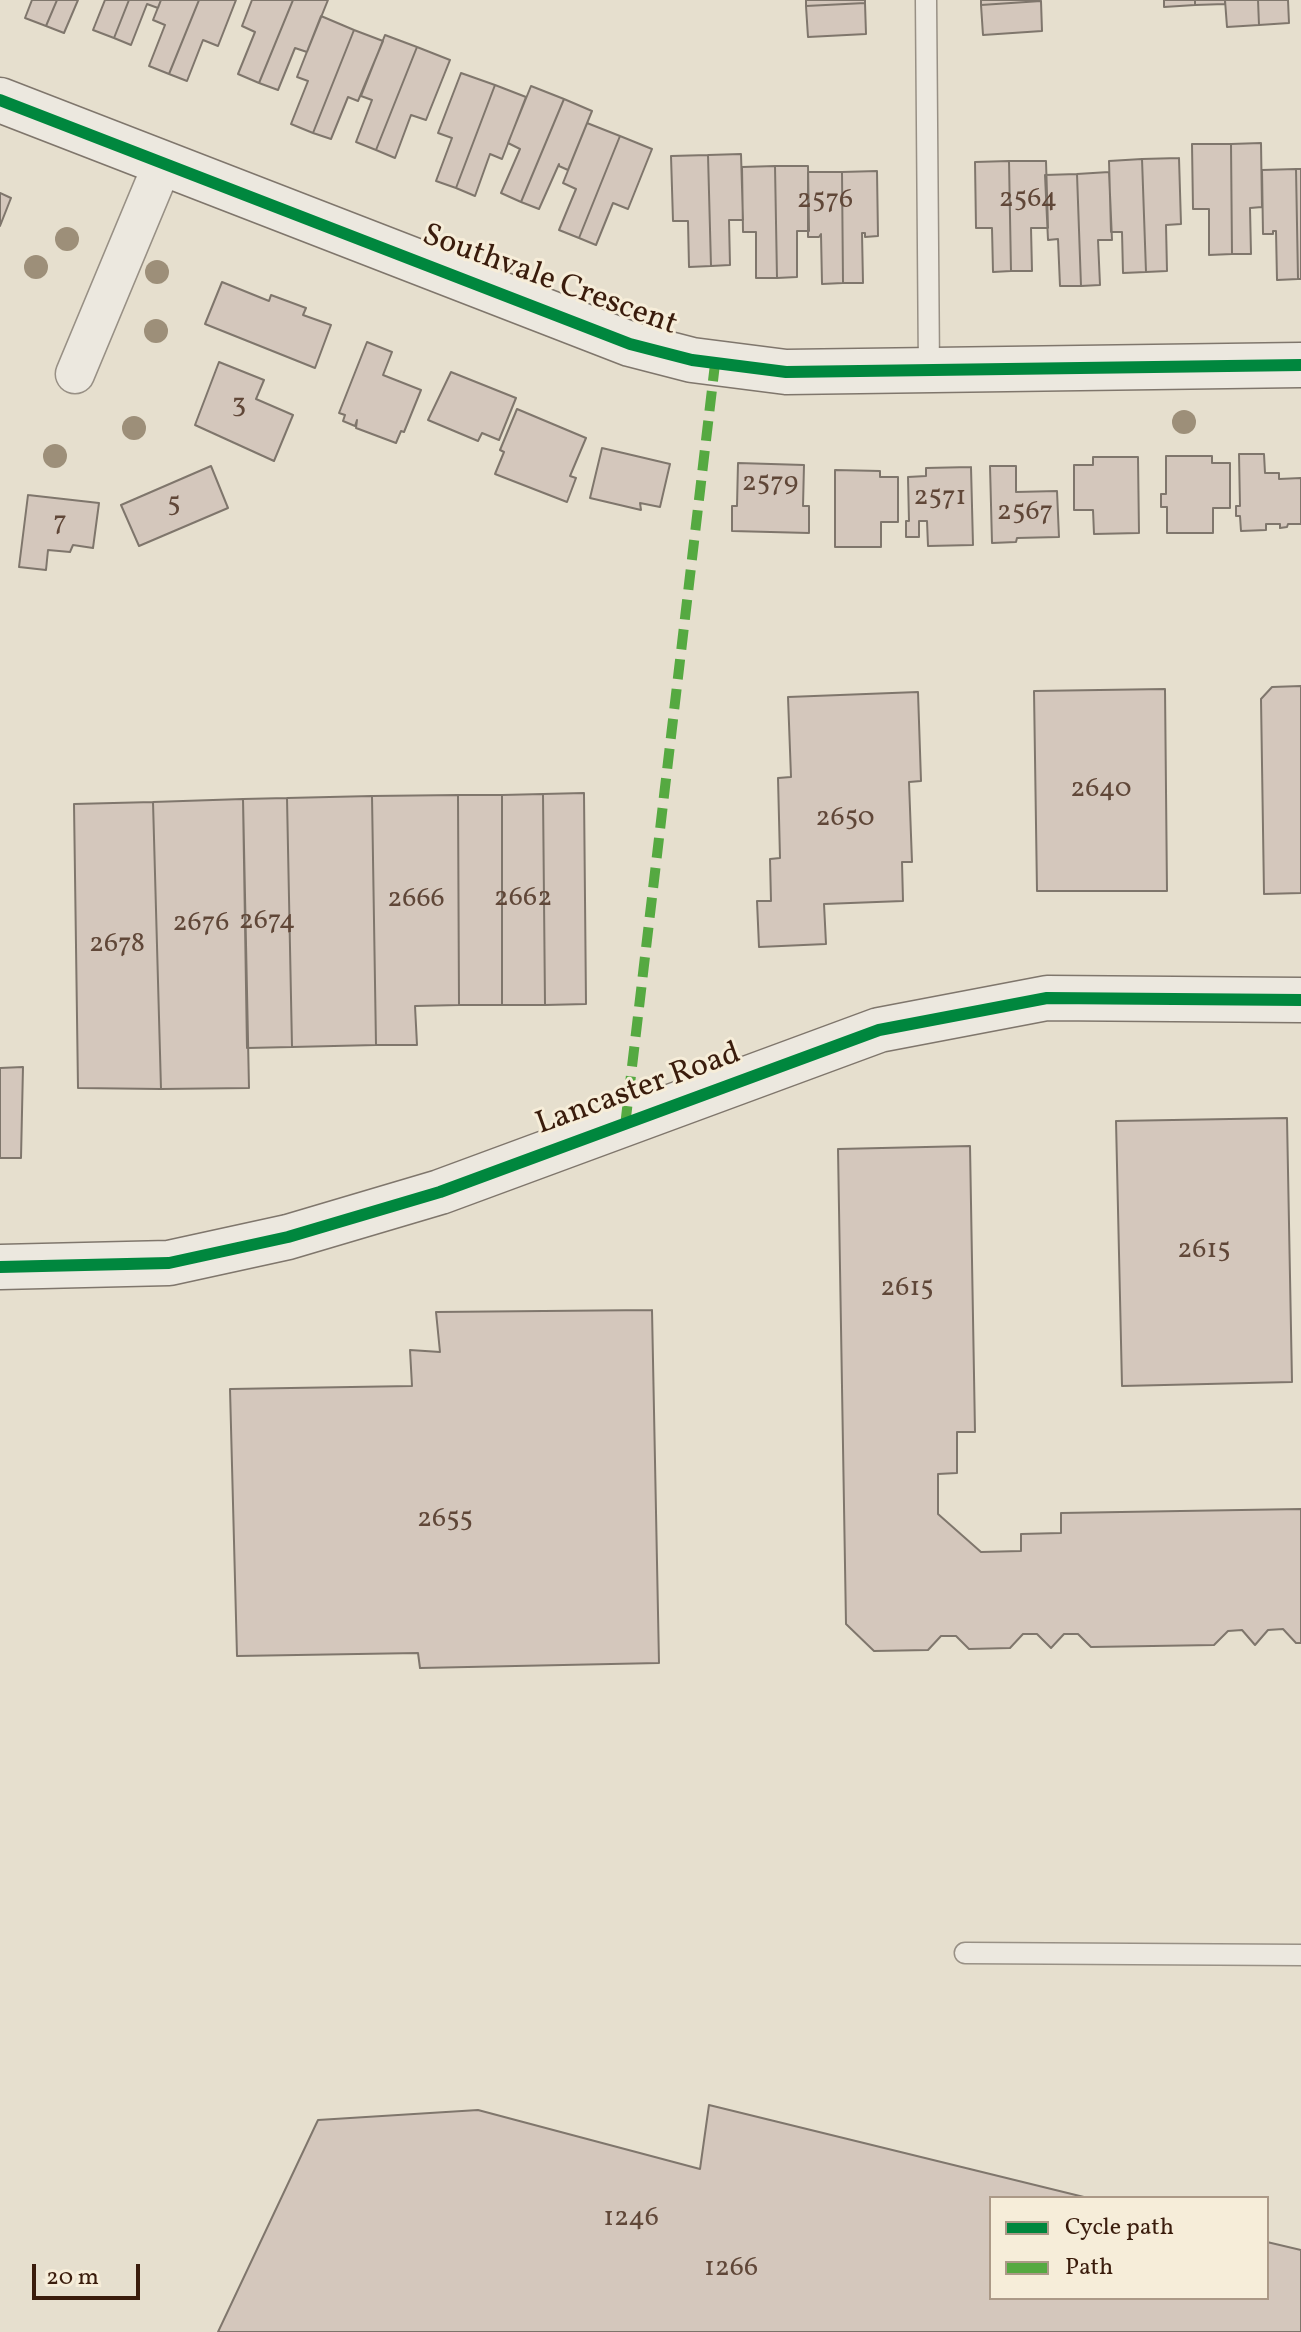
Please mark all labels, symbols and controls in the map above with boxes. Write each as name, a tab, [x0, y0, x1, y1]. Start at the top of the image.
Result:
house number: 2564	[999, 184, 1057, 218]
house number: 2576	[797, 185, 853, 219]
street label: Southvale Crescent	[416, 218, 682, 346]
house number: 3	[232, 390, 246, 424]
house number: 2579	[742, 468, 798, 502]
house number: 2571	[914, 482, 966, 516]
house number: 5	[167, 489, 181, 523]
house number: 2567	[997, 497, 1053, 531]
house number: 7	[53, 507, 67, 541]
house number: 2640	[1070, 774, 1132, 808]
house number: 2650	[816, 803, 874, 837]
house number: 2662	[494, 883, 552, 917]
house number: 2666	[387, 884, 445, 918]
house number: 2674	[239, 906, 295, 940]
house number: 2676	[173, 908, 229, 942]
house number: 2678	[89, 929, 145, 963]
street label: Lancaster Road	[531, 1036, 747, 1146]
house number: 2615	[1177, 1235, 1231, 1269]
house number: 2615	[880, 1273, 934, 1307]
house number: 2655	[417, 1504, 473, 1538]
legend	[989, 2196, 1269, 2300]
house number: 1246	[603, 2203, 659, 2237]
text: Cycle path	[1065, 2211, 1174, 2245]
scale bar	[36, 2248, 144, 2298]
text: Path	[1065, 2251, 1113, 2285]
house number: 1266	[704, 2253, 758, 2287]
text: 20 m	[46, 2261, 99, 2295]

